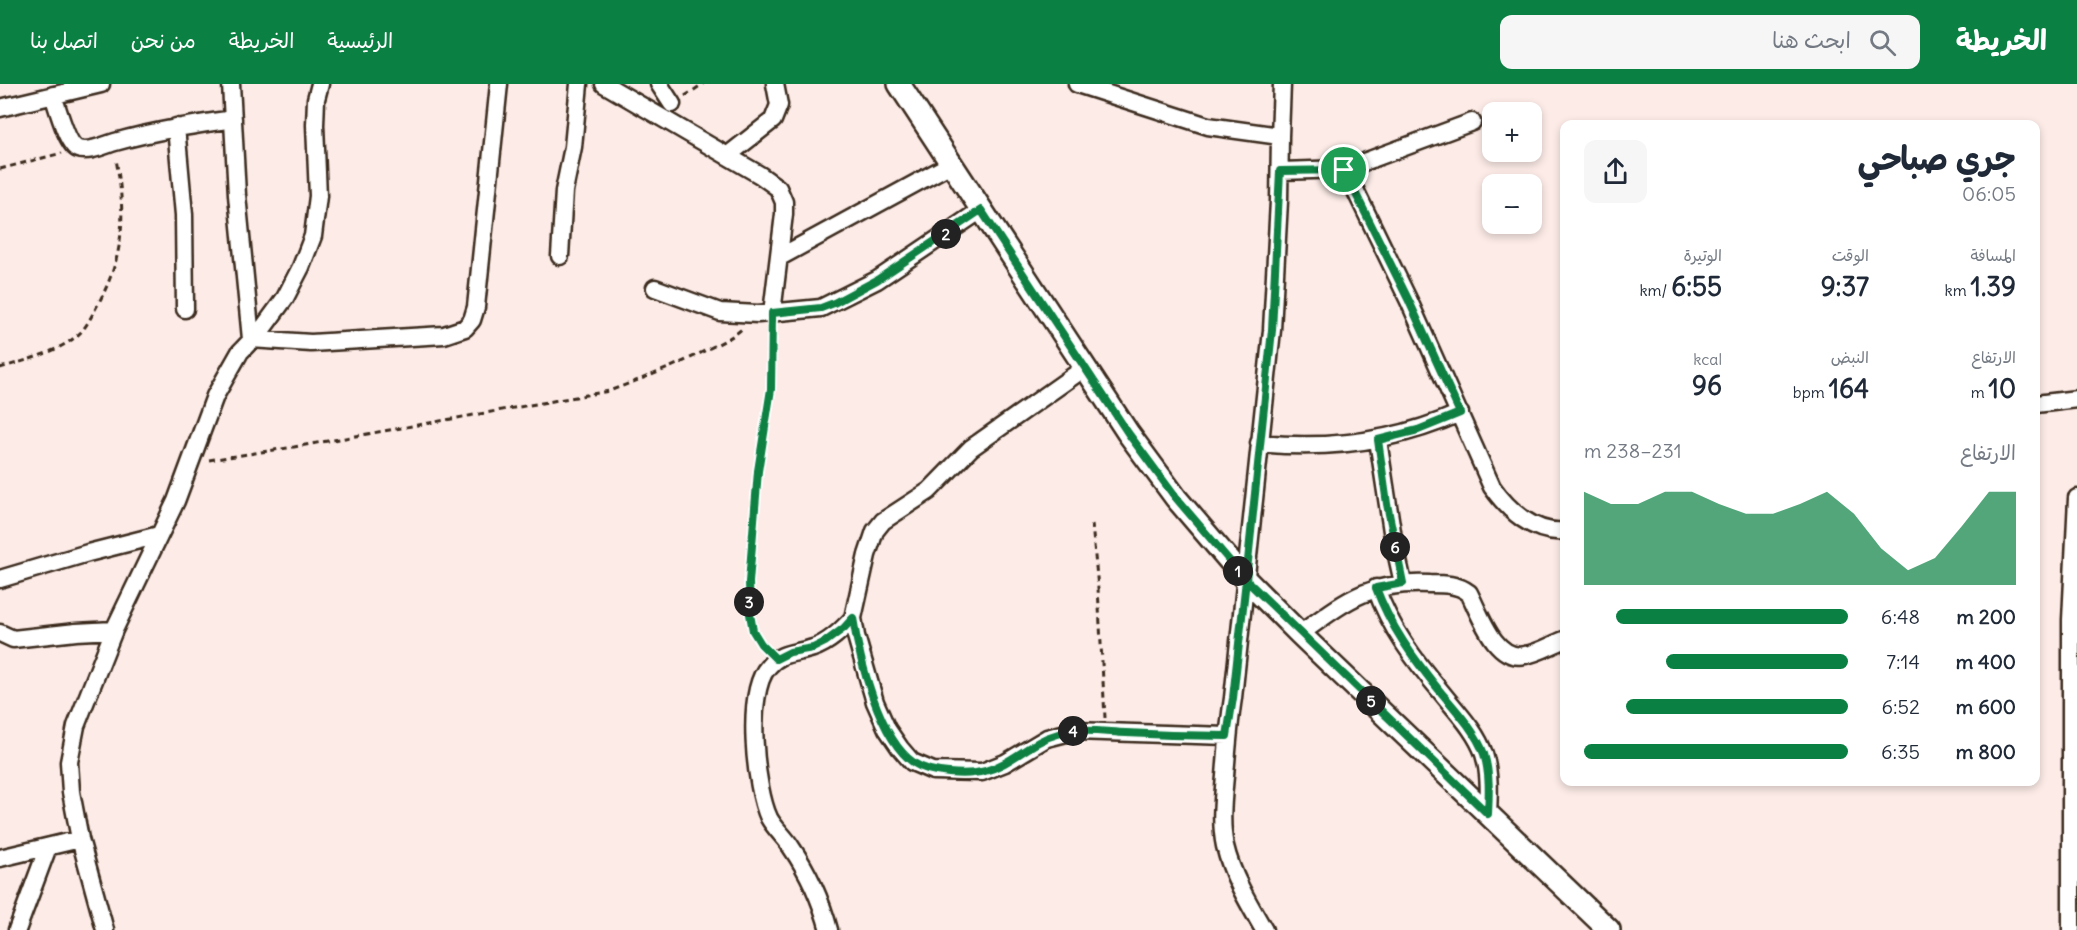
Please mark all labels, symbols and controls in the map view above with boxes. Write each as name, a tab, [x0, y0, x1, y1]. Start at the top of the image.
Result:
search box	[1500, 15, 1920, 69]
text: الخريطة	[1956, 22, 2047, 58]
text: ابحث هنا	[1772, 26, 1851, 54]
icon: search	[1866, 26, 1899, 59]
text: اتصل بنا	[30, 27, 98, 54]
text: من نحن	[131, 27, 196, 54]
text: الخريطة	[229, 27, 294, 54]
text: الرئيسية	[327, 27, 393, 54]
map controls	[1482, 102, 1542, 234]
button: +	[1482, 102, 1542, 162]
text: جري صباحي	[1857, 137, 2016, 179]
button: share	[1584, 140, 1647, 203]
pin	[1318, 144, 1369, 195]
icon: arrive	[1327, 153, 1360, 186]
button: −	[1482, 174, 1542, 234]
text: 06:05	[1962, 181, 2016, 206]
pin: 2	[931, 219, 961, 249]
text: 2	[942, 224, 950, 244]
text: الوتيرة	[1683, 245, 1722, 265]
text: الوقت	[1832, 245, 1869, 265]
text: المسافة	[1970, 245, 2016, 265]
text: 6:55	[1671, 270, 1722, 303]
text: 9:37	[1821, 270, 1869, 303]
text: 1.39	[1971, 270, 2016, 303]
text: /km	[1639, 280, 1671, 300]
text: km	[1945, 280, 1971, 300]
text: النبض	[1831, 347, 1869, 367]
text: الارتفاع	[1971, 347, 2016, 367]
text: kcal	[1693, 349, 1722, 369]
text: 96	[1692, 369, 1722, 402]
text: 164	[1829, 372, 1869, 405]
text: 10	[1989, 372, 2016, 405]
text: bpm	[1793, 382, 1829, 402]
text: m	[1971, 382, 1989, 402]
text: 231–238 m	[1584, 438, 1682, 463]
text: الارتفاع	[1960, 440, 2016, 465]
pin: 6	[1380, 532, 1410, 562]
text: 6	[1390, 537, 1400, 557]
pin: 1	[1223, 556, 1253, 586]
text: 1	[1235, 561, 1241, 581]
pin: 3	[734, 587, 764, 617]
text: 3	[744, 592, 754, 612]
text: 6:48	[1881, 604, 1920, 629]
text: 200 m	[1956, 604, 2016, 629]
text: 7:14	[1886, 649, 1920, 674]
text: 400 m	[1956, 649, 2016, 674]
pin: 5	[1356, 686, 1386, 716]
text: 5	[1366, 691, 1376, 711]
text: 6:52	[1881, 694, 1920, 719]
text: 600 m	[1956, 694, 2016, 719]
pin: 4	[1058, 716, 1088, 746]
text: 4	[1068, 721, 1078, 741]
text: 6:35	[1881, 739, 1920, 764]
text: 800 m	[1956, 739, 2016, 764]

